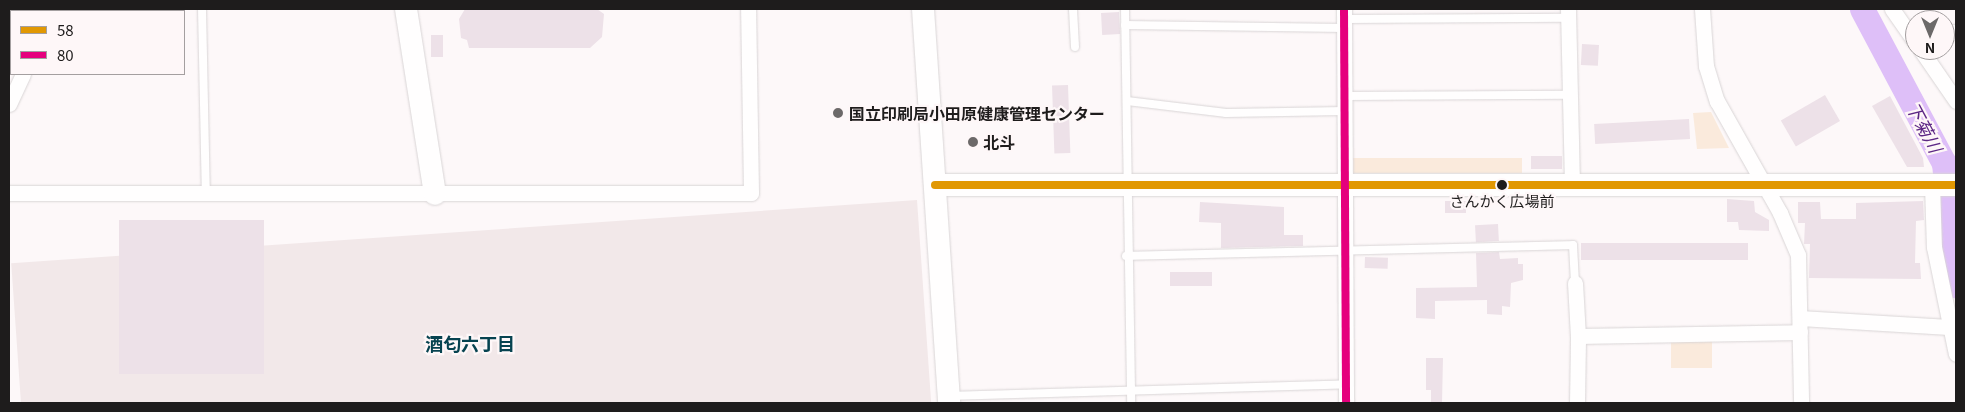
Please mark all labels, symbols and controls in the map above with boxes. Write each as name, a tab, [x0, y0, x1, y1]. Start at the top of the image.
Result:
legend	[10, 10, 185, 75]
north arrow	[1905, 10, 1955, 60]
text: 58	[57, 19, 74, 40]
text: N	[1925, 39, 1935, 59]
text: 80	[57, 44, 74, 65]
water label: 下菊川	[1903, 98, 1947, 156]
place label: 国立印刷局小田原健康管理センター	[849, 103, 1105, 123]
marker: 国立印刷局小田原健康管理センター	[831, 106, 845, 120]
place label: 北斗	[983, 132, 1015, 152]
marker: 北斗	[967, 136, 979, 148]
marker: さんかく広場前	[1497, 180, 1507, 190]
place label: さんかく広場前	[1450, 192, 1554, 210]
district label: 酒匂六丁目	[425, 332, 515, 354]

